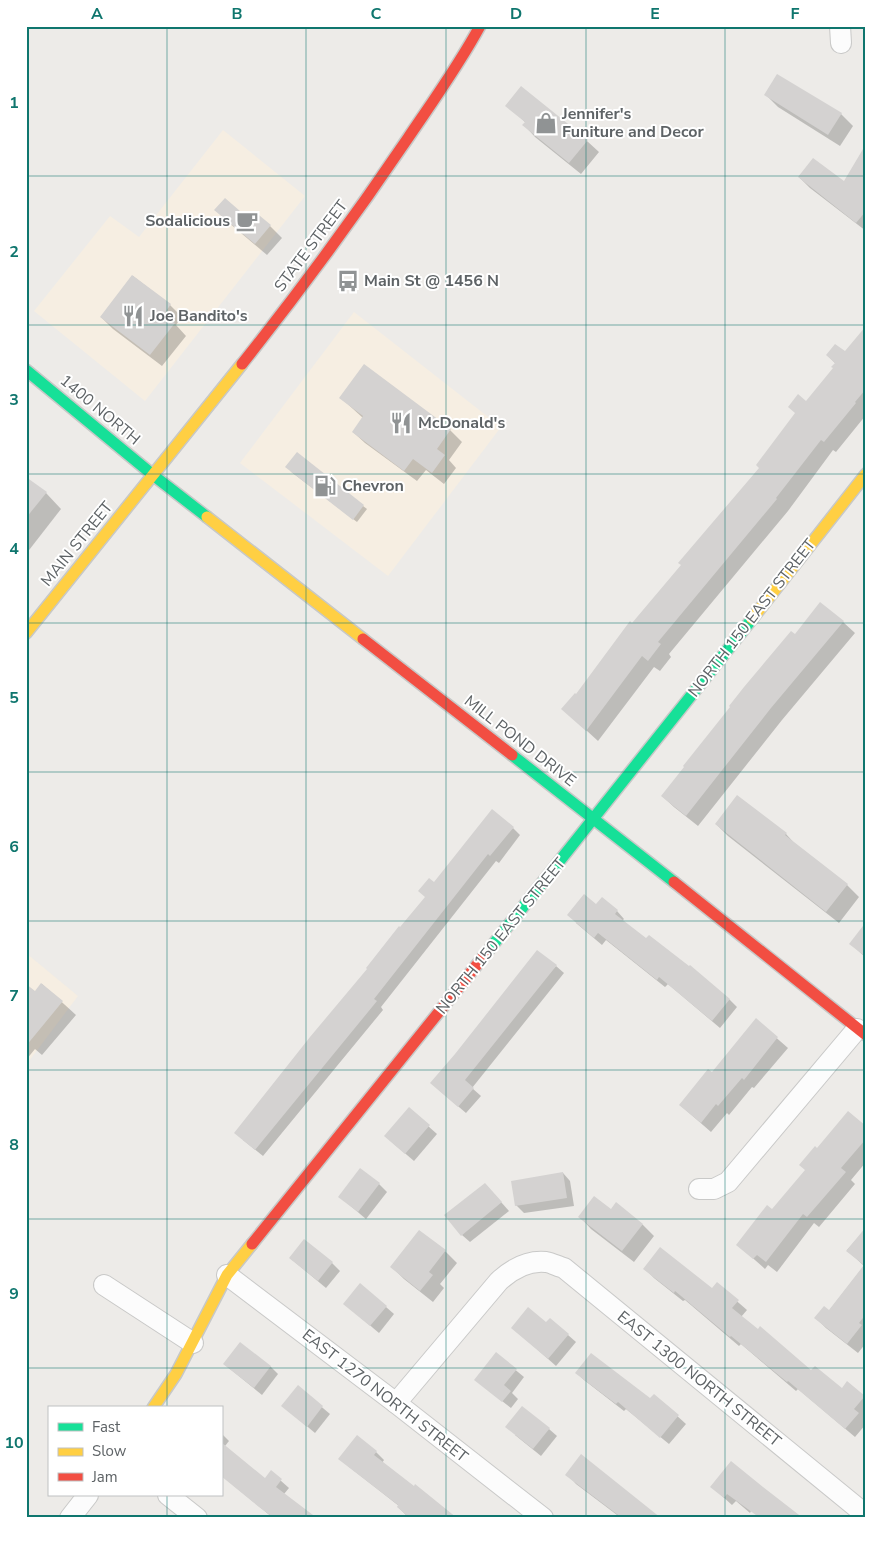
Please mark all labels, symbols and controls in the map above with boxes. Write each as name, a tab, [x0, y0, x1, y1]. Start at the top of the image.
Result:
text: A	[91, 3, 103, 25]
text: B	[231, 3, 243, 25]
text: C	[371, 3, 382, 25]
text: D	[510, 3, 522, 25]
text: E	[650, 3, 660, 25]
text: F	[791, 3, 800, 25]
text: 1	[9, 92, 19, 114]
place label: Jennifer's Funiture and Decor	[561, 103, 705, 143]
shop icon: Jennifer's Funiture and Decor	[533, 110, 559, 136]
street label: STATE STREET	[269, 195, 353, 296]
cafe icon: Sodalicious	[234, 208, 260, 234]
place label: Sodalicious	[145, 210, 230, 232]
text: 2	[9, 241, 19, 263]
bus stop icon: Main St @ 1456 N	[335, 268, 361, 294]
place label: Main St @ 1456 N	[364, 270, 499, 292]
restaurant icon: Joe Bandito's	[120, 303, 146, 329]
place label: Joe Bandito's	[149, 305, 248, 327]
street label: 1400 NORTH	[55, 370, 145, 450]
text: 3	[9, 389, 19, 411]
restaurant icon: McDonald's	[388, 410, 414, 436]
place label: McDonald's	[418, 412, 505, 434]
fuel station icon: Chevron	[312, 473, 338, 499]
place label: Chevron	[342, 475, 404, 497]
street label: MAIN STREET	[36, 497, 118, 591]
street label: NORTH 150 EAST STREET	[683, 534, 821, 702]
text: 4	[9, 538, 19, 560]
text: 5	[9, 687, 19, 709]
street label: MILL POND DRIVE	[459, 690, 581, 792]
text: 6	[9, 836, 19, 858]
street label: NORTH 150 EAST STREET	[431, 853, 571, 1019]
text: 7	[9, 985, 19, 1007]
text: 8	[9, 1134, 19, 1156]
text: 9	[9, 1283, 19, 1305]
street label: EAST 1300 NORTH STREET	[612, 1306, 786, 1452]
street label: EAST 1270 NORTH STREET	[297, 1324, 473, 1468]
legend	[48, 1406, 222, 1496]
text: Fast	[92, 1417, 121, 1437]
text: 10	[4, 1432, 24, 1454]
text: Slow	[92, 1441, 127, 1461]
text: Jam	[91, 1467, 118, 1487]

